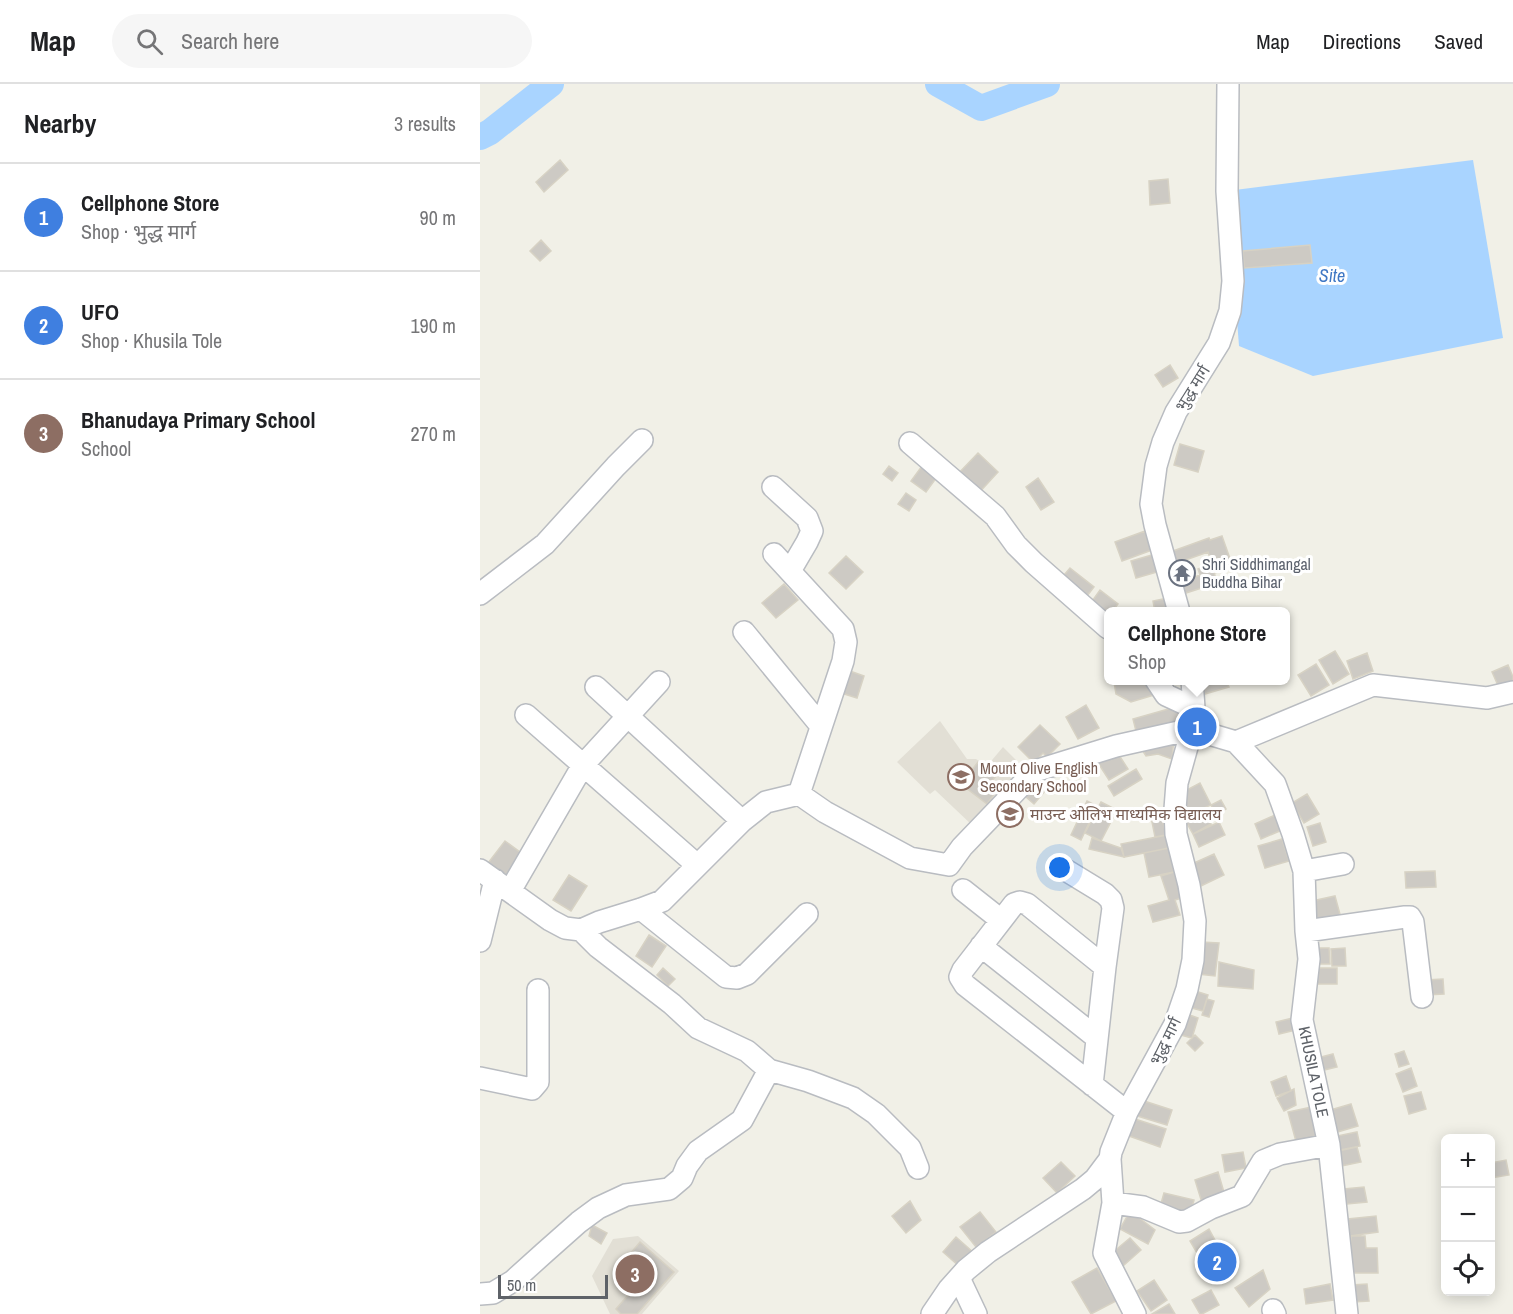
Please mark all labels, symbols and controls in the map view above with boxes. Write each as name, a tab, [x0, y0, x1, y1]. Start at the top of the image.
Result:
search box	[112, 14, 532, 68]
text: Map	[30, 22, 76, 60]
icon: search	[133, 25, 166, 58]
text: Search here	[181, 26, 279, 56]
text: Map	[1256, 27, 1290, 56]
text: Directions	[1323, 27, 1401, 56]
text: Saved	[1434, 27, 1483, 56]
text: Nearby	[24, 106, 96, 141]
text: 3 results	[394, 110, 456, 137]
text: Cellphone Store	[81, 188, 219, 218]
text: 1	[39, 204, 48, 231]
text: 90 m	[420, 204, 456, 231]
text: Shop · भुद्ध मार्ग	[81, 218, 196, 245]
water label: Site	[1319, 263, 1345, 288]
text: UFO	[81, 297, 119, 327]
text: 2	[39, 312, 48, 339]
text: 190 m	[410, 312, 456, 339]
text: Shop · Khusila Tole	[81, 327, 222, 354]
street label: भुद्ध मार्ग	[1169, 360, 1215, 415]
text: Bhanudaya Primary School	[81, 405, 316, 435]
text: 3	[39, 420, 48, 447]
text: 270 m	[410, 420, 456, 447]
text: School	[81, 435, 131, 462]
place label: Shri Siddhimangal Buddha Bihar	[1202, 553, 1311, 593]
temple icon: Shri Siddhimangal Buddha Bihar	[1167, 558, 1197, 588]
popup	[1104, 607, 1290, 685]
text: Cellphone Store	[1128, 618, 1266, 648]
text: Shop	[1128, 648, 1166, 675]
pin: 1	[1178, 704, 1216, 750]
place label: Mount Olive English Secondary School	[980, 757, 1098, 797]
school or university icon: Mount Olive English Secondary School	[946, 762, 976, 792]
school or university icon: माउन्ट ओलिभ माध्यमिक विद्यालय	[995, 799, 1025, 829]
place label: माउन्ट ओलिभ माध्यमिक विद्यालय	[1030, 803, 1222, 825]
your location	[1045, 853, 1074, 882]
street label: भुद्ध मार्ग	[1144, 1013, 1186, 1068]
street label: KHUSILA TOLE	[1294, 1024, 1334, 1120]
map controls	[1441, 1134, 1495, 1296]
button: +	[1441, 1134, 1495, 1188]
button: −	[1441, 1188, 1495, 1242]
pin: 2	[1198, 1240, 1236, 1284]
button: locate	[1441, 1242, 1495, 1296]
pin: 3	[616, 1252, 654, 1296]
scale bar	[498, 1272, 608, 1300]
text: 50 m	[507, 1274, 536, 1296]

